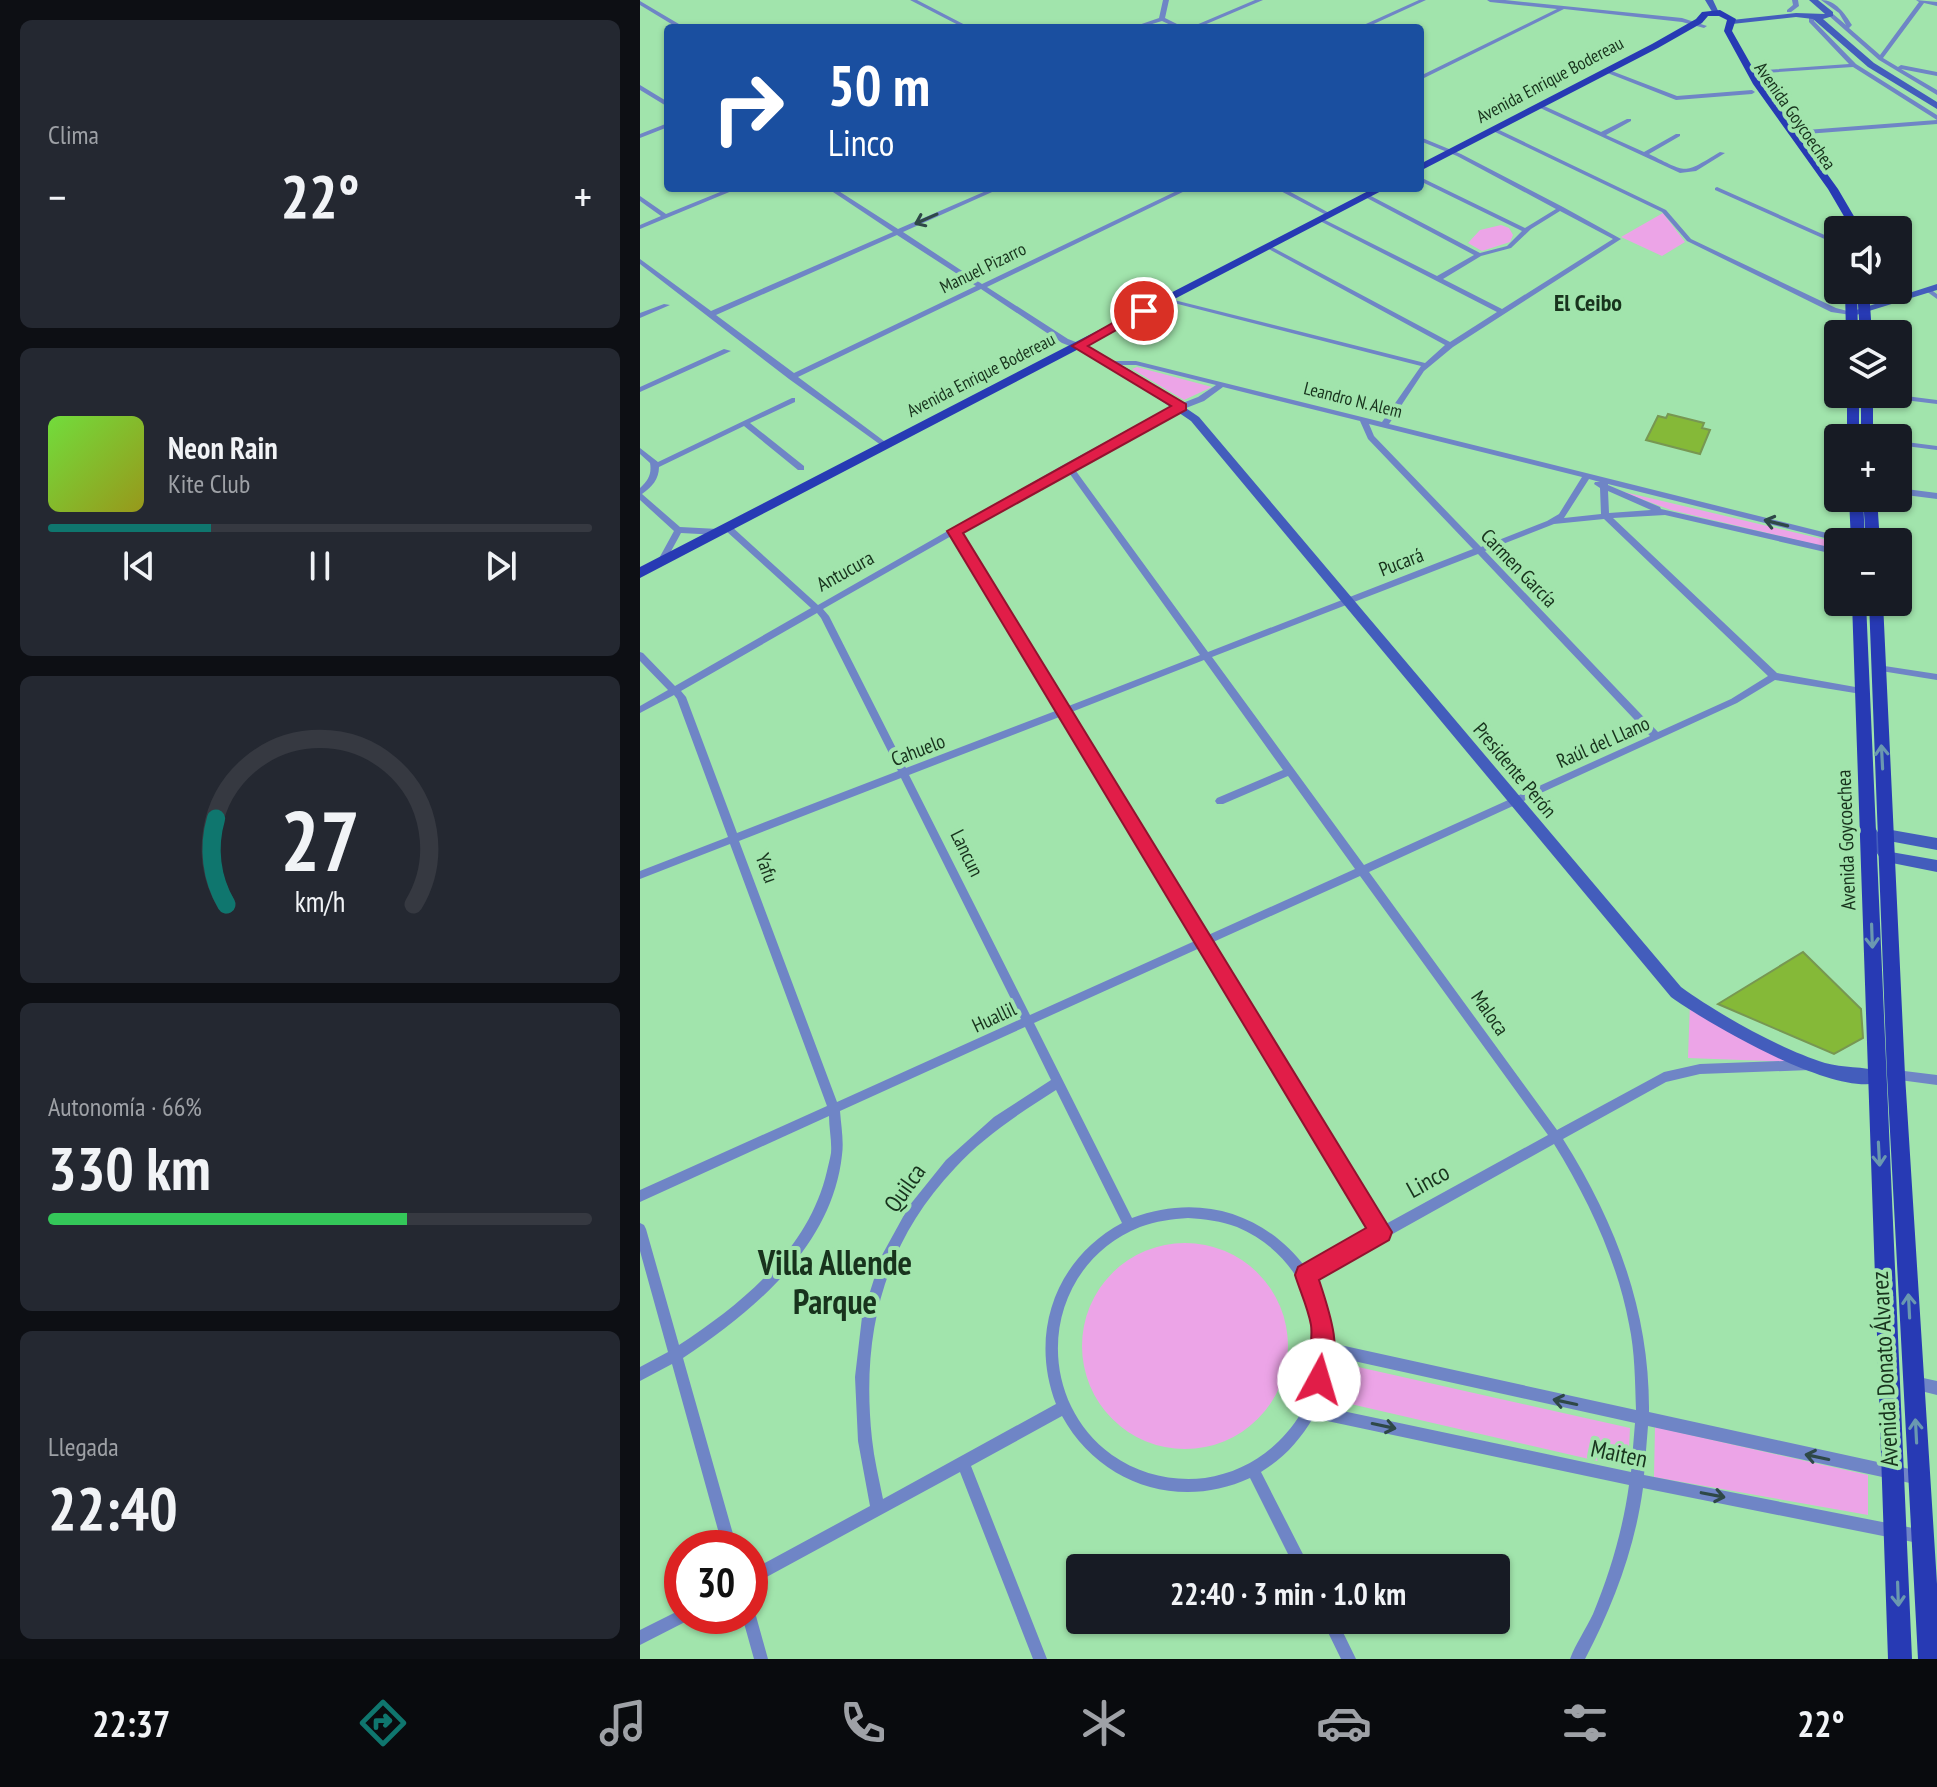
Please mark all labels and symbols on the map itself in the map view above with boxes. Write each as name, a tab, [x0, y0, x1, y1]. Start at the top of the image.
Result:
street label: Avenida Enrique Bodereau	[1472, 31, 1627, 128]
street label: Avenida Goycoechea	[1750, 57, 1841, 174]
one-way arrow	[914, 213, 939, 228]
street label: Manuel Pizarro	[936, 237, 1030, 298]
pin	[1110, 277, 1178, 345]
district label: El Ceibo	[1554, 287, 1622, 318]
street label: Avenida Enrique Bodereau	[903, 327, 1059, 422]
street label: Leandro N. Alem	[1302, 376, 1405, 423]
one-way arrow	[1764, 515, 1790, 530]
street label: Carmen García	[1475, 523, 1563, 613]
street label: Pucará	[1375, 542, 1427, 582]
street label: Antucura	[812, 545, 878, 597]
street label: Raúl del Llano	[1552, 710, 1654, 774]
street label: Presidente Perón	[1468, 717, 1562, 823]
street label: Cahuelo	[887, 728, 949, 772]
one-way arrow	[1875, 744, 1890, 771]
street label: Avenida Goycoechea	[1831, 769, 1861, 911]
street label: Lancun	[944, 825, 990, 881]
street label: Yafu	[750, 850, 784, 886]
one-way arrow	[1864, 922, 1879, 949]
street label: Maloca	[1465, 985, 1515, 1041]
street label: Huallil	[968, 995, 1021, 1038]
one-way arrow	[1872, 1140, 1887, 1167]
street label: Linco	[1401, 1156, 1455, 1205]
street label: Quilca	[877, 1157, 932, 1218]
district label: Villa Allende Parque	[757, 1240, 912, 1323]
street label: Avenida Donato Álvarez	[1864, 1270, 1905, 1468]
one-way arrow	[1901, 1293, 1916, 1320]
position arrow	[1277, 1338, 1361, 1422]
one-way arrow	[1553, 1394, 1579, 1409]
one-way arrow	[1909, 1418, 1924, 1445]
one-way arrow	[1370, 1419, 1396, 1434]
street label: Maiten	[1588, 1432, 1650, 1475]
one-way arrow	[1805, 1449, 1830, 1464]
one-way arrow	[1700, 1488, 1725, 1503]
speed limit sign: 30	[664, 1530, 768, 1634]
one-way arrow	[1890, 1580, 1905, 1607]

